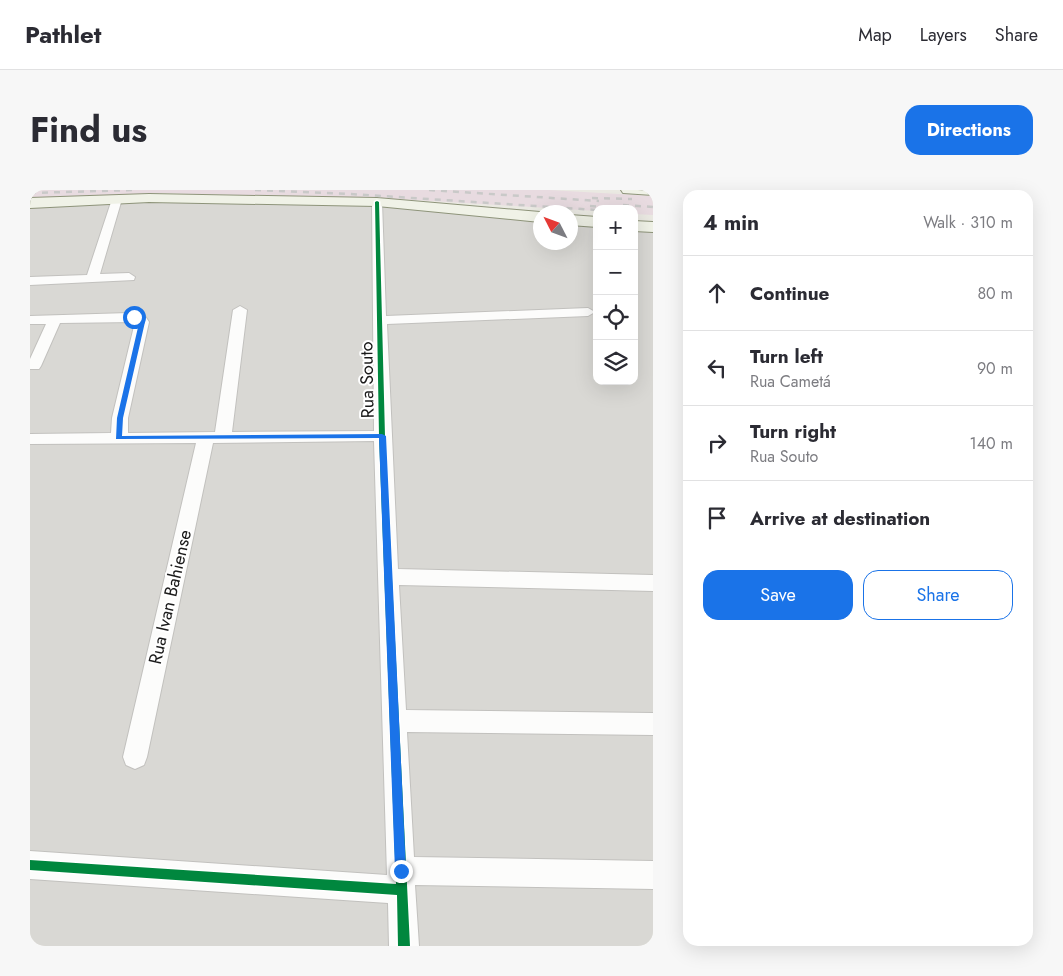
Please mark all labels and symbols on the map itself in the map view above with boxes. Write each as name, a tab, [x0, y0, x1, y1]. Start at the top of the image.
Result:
north arrow	[533, 205, 578, 250]
route start	[123, 306, 146, 329]
street label: Rua Souto	[353, 341, 381, 419]
street label: Rua Ivan Bahiense	[142, 527, 198, 667]
route end	[390, 860, 413, 883]

